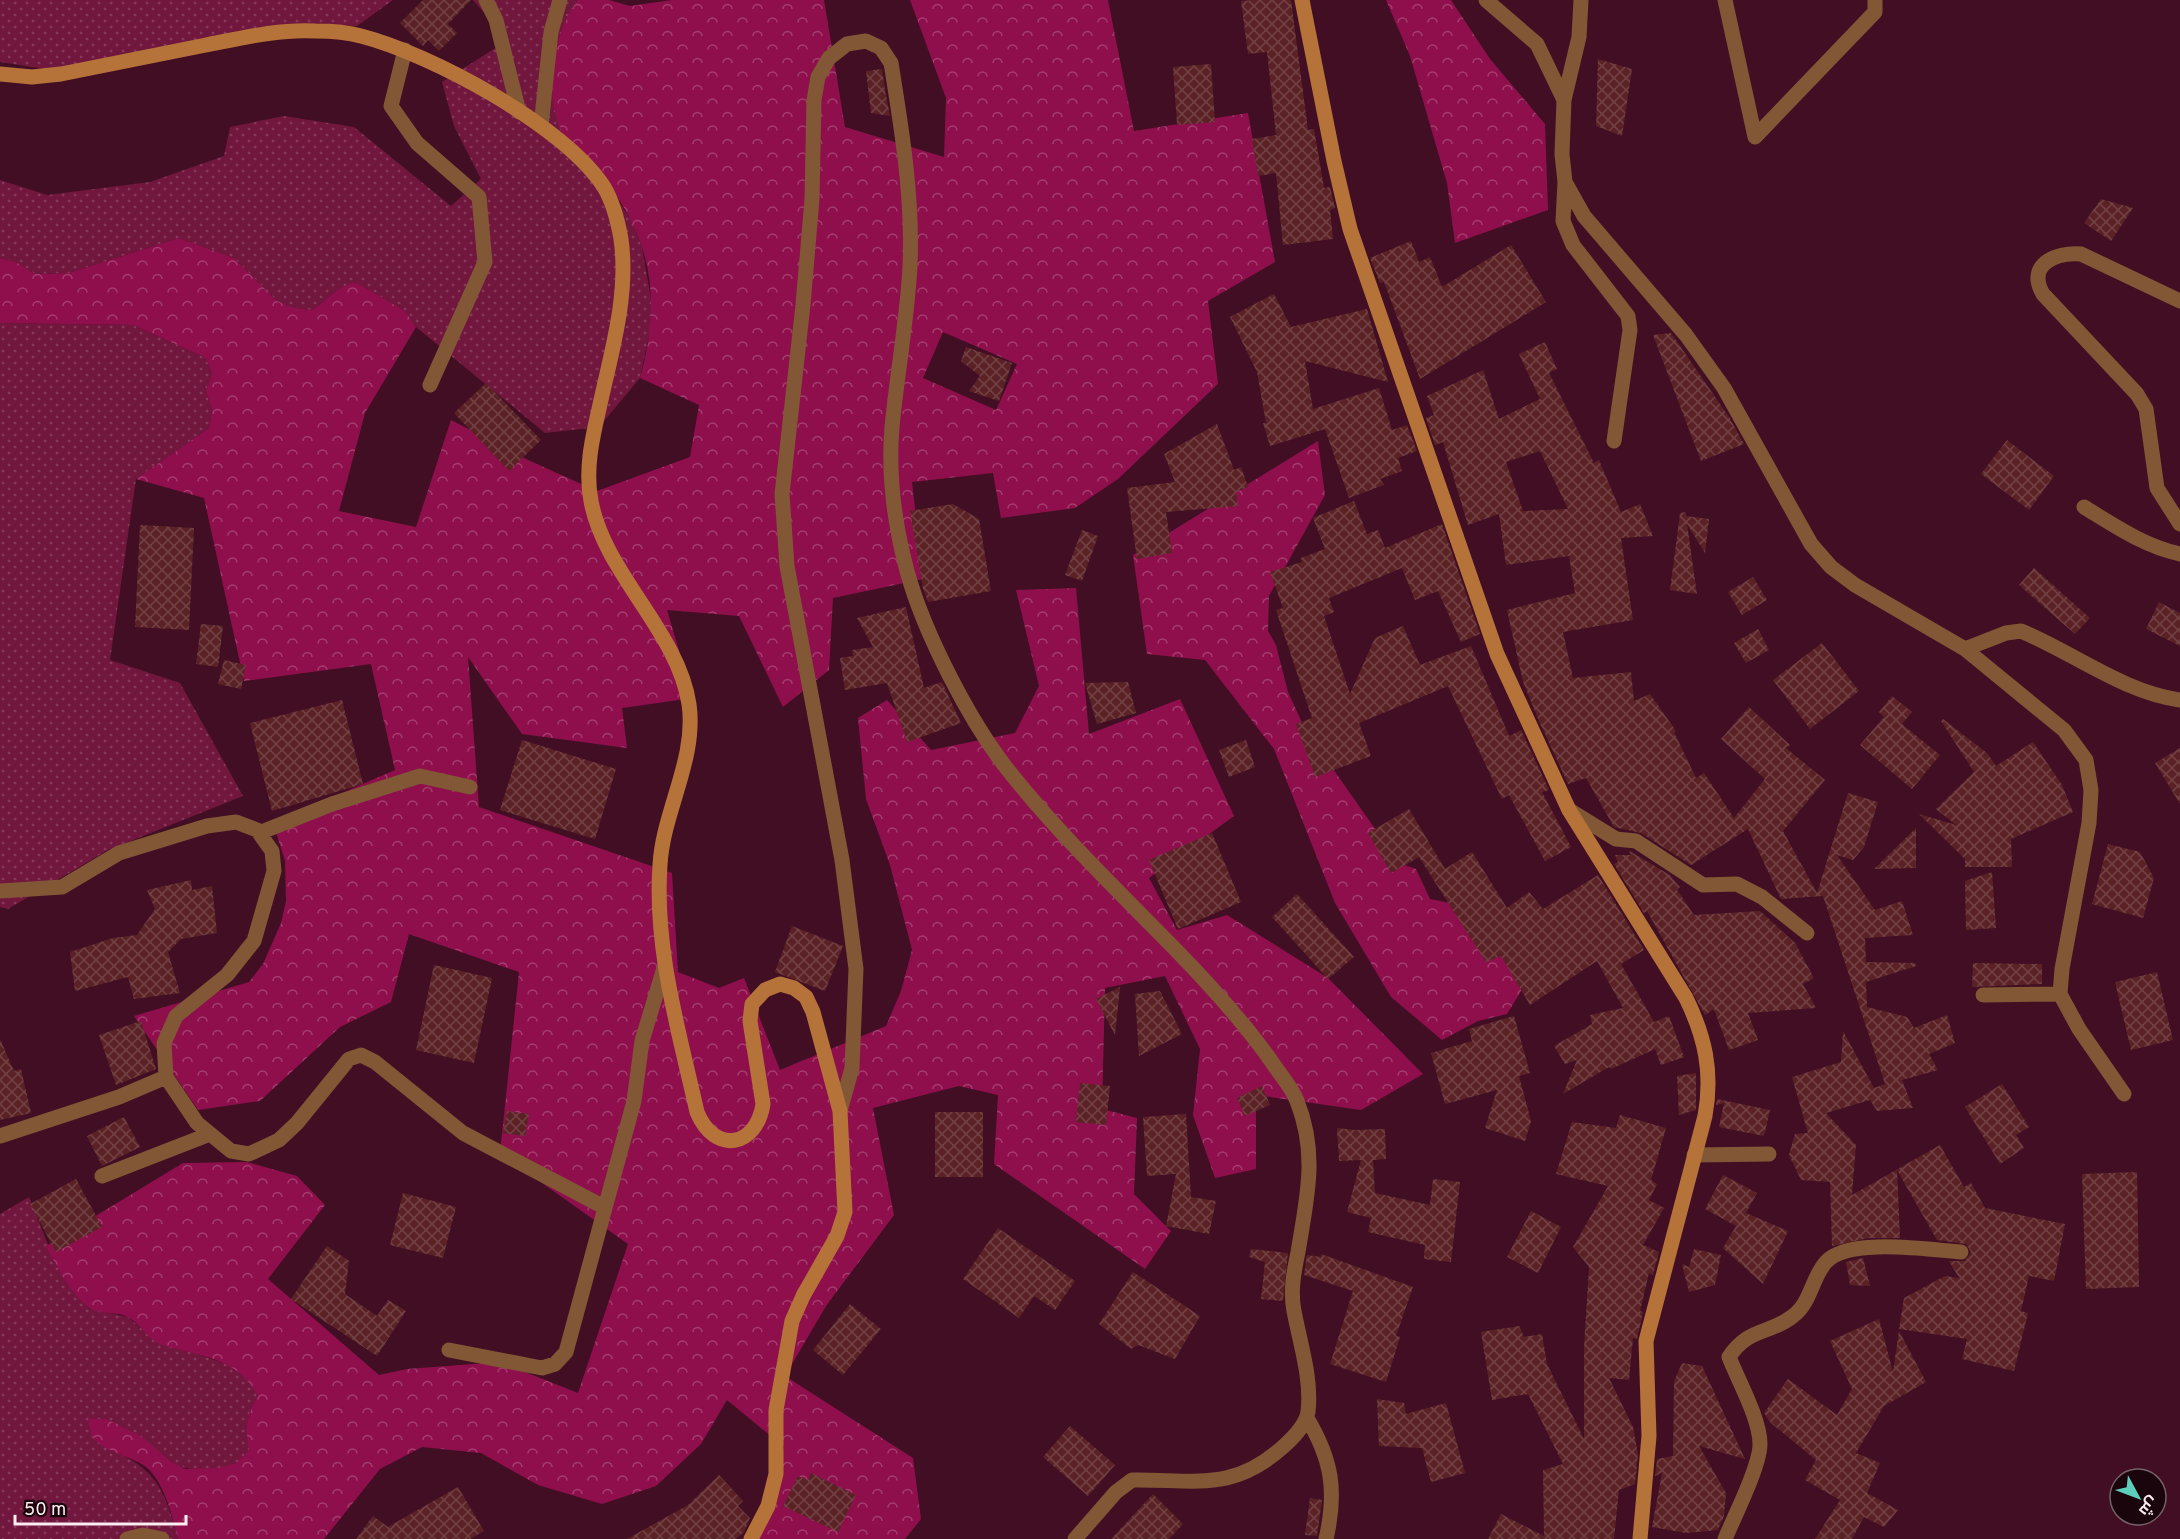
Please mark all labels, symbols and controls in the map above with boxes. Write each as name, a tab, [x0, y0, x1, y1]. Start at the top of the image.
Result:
north arrow	[2108, 1467, 2168, 1527]
scale bar	[15, 1488, 186, 1526]
text: ش	[2134, 1491, 2162, 1520]
text: 50 m	[24, 1499, 66, 1522]

